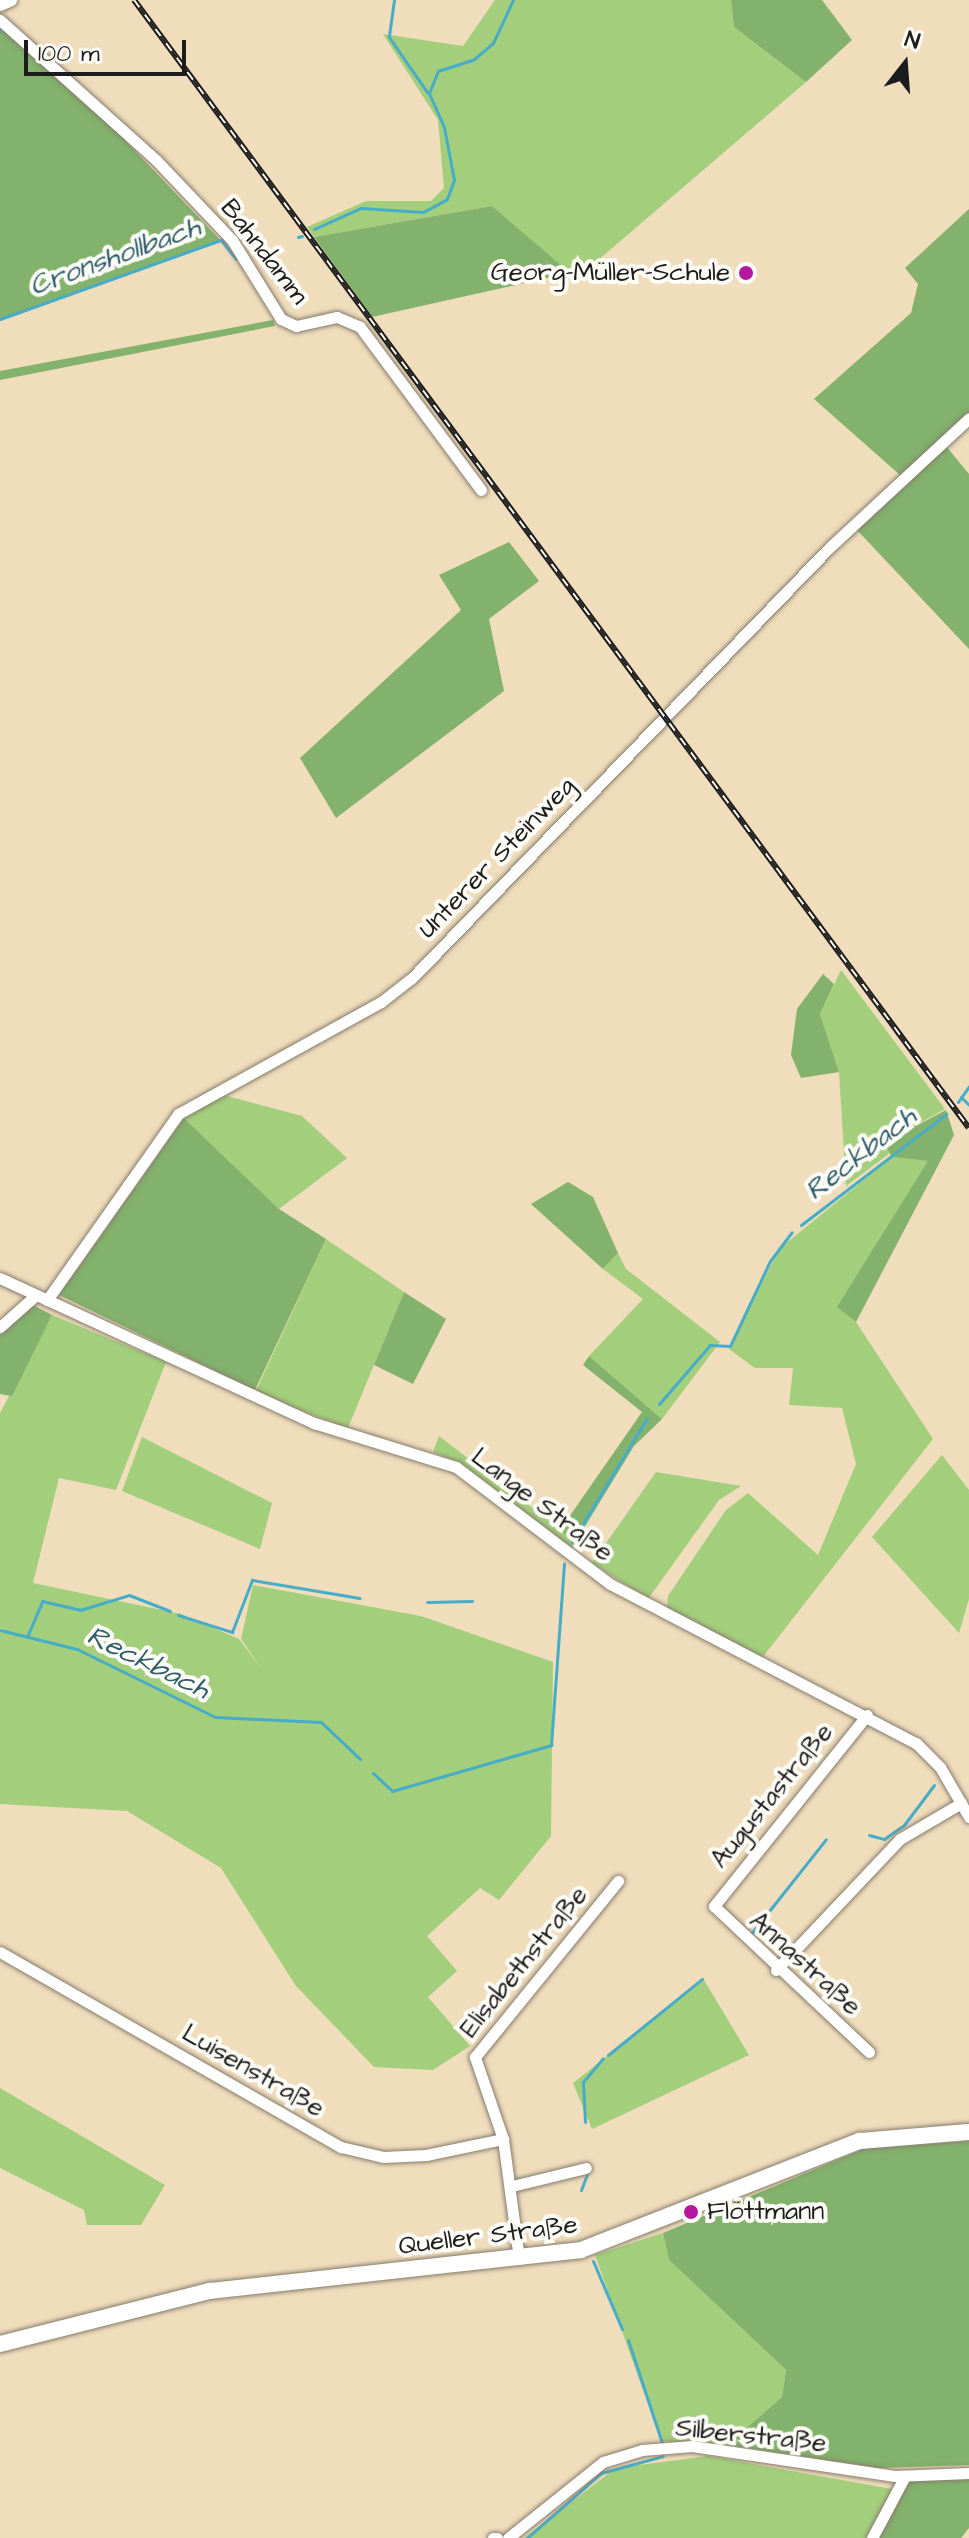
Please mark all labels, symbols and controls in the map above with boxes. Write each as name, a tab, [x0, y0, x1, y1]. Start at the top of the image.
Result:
scale bar	[28, 24, 190, 74]
north arrow	[865, 24, 945, 104]
text: N	[901, 24, 923, 57]
text: 100 m	[38, 37, 100, 71]
street label: Bahndamm	[213, 193, 315, 311]
water label: Cronshollbach	[25, 211, 205, 303]
place label: Georg-Müller-Schule	[491, 257, 730, 289]
marker: Georg-Müller-Schule	[737, 264, 755, 282]
street label: Unterer Steinweg	[412, 771, 582, 945]
water label: Reckbach	[799, 1100, 923, 1208]
street label: Lange Straße	[465, 1442, 619, 1568]
water label: Reckbach	[82, 1619, 214, 1707]
street label: Augustastraße	[704, 1717, 840, 1875]
street label: Elisabethstraße	[454, 1880, 594, 2044]
street label: Annastraße	[743, 1906, 867, 2022]
street label: Luisenstraße	[176, 2018, 330, 2124]
place label: Flöttmann	[707, 2196, 824, 2228]
marker: Flöttmann	[682, 2203, 700, 2221]
street label: Queller Straße	[397, 2210, 579, 2262]
street label: Silberstraße	[674, 2413, 828, 2459]

